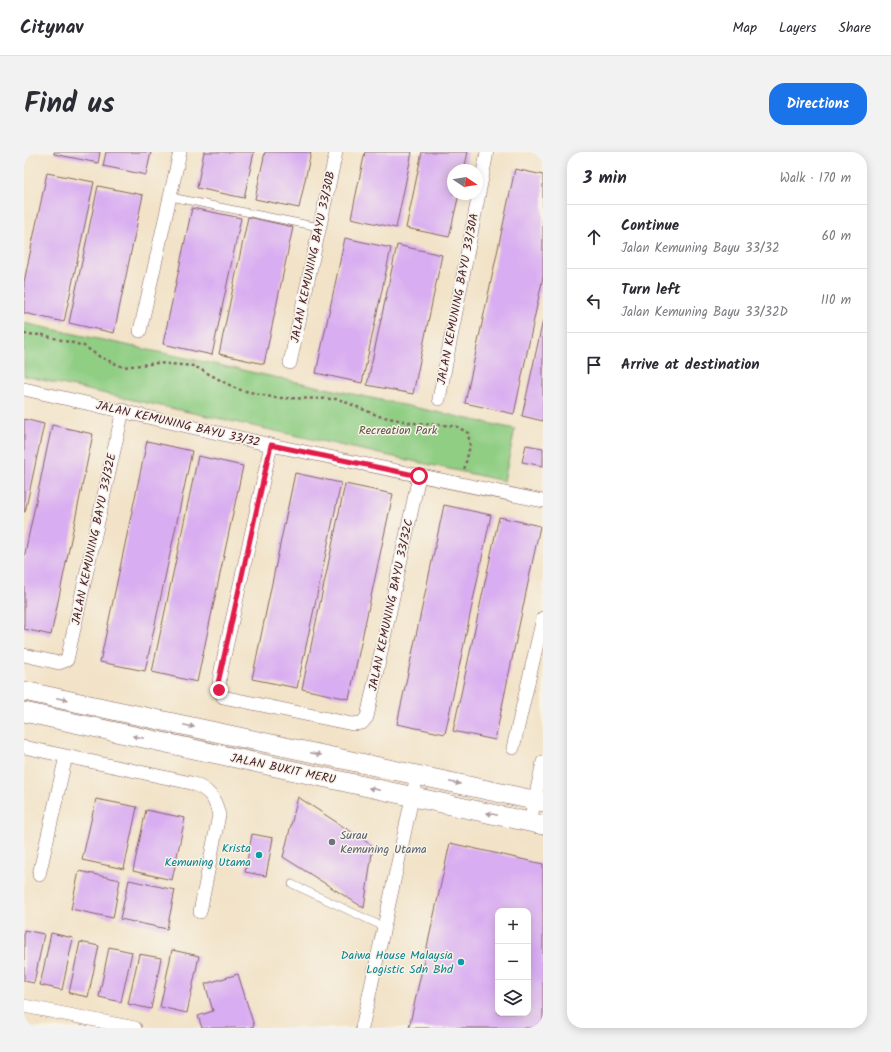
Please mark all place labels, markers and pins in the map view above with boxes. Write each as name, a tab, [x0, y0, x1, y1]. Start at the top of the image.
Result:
place label: Surau Kemuning Utama	[340, 826, 427, 859]
marker: Surau Kemuning Utama	[327, 837, 337, 847]
place label: Krista Kemuning Utama	[164, 839, 251, 872]
marker: Krista Kemuning Utama	[254, 850, 264, 860]
place label: Daiwa House Malaysia Logistic Sdn Bhd	[341, 946, 454, 979]
marker: Daiwa House Malaysia Logistic Sdn Bhd	[456, 957, 466, 967]

